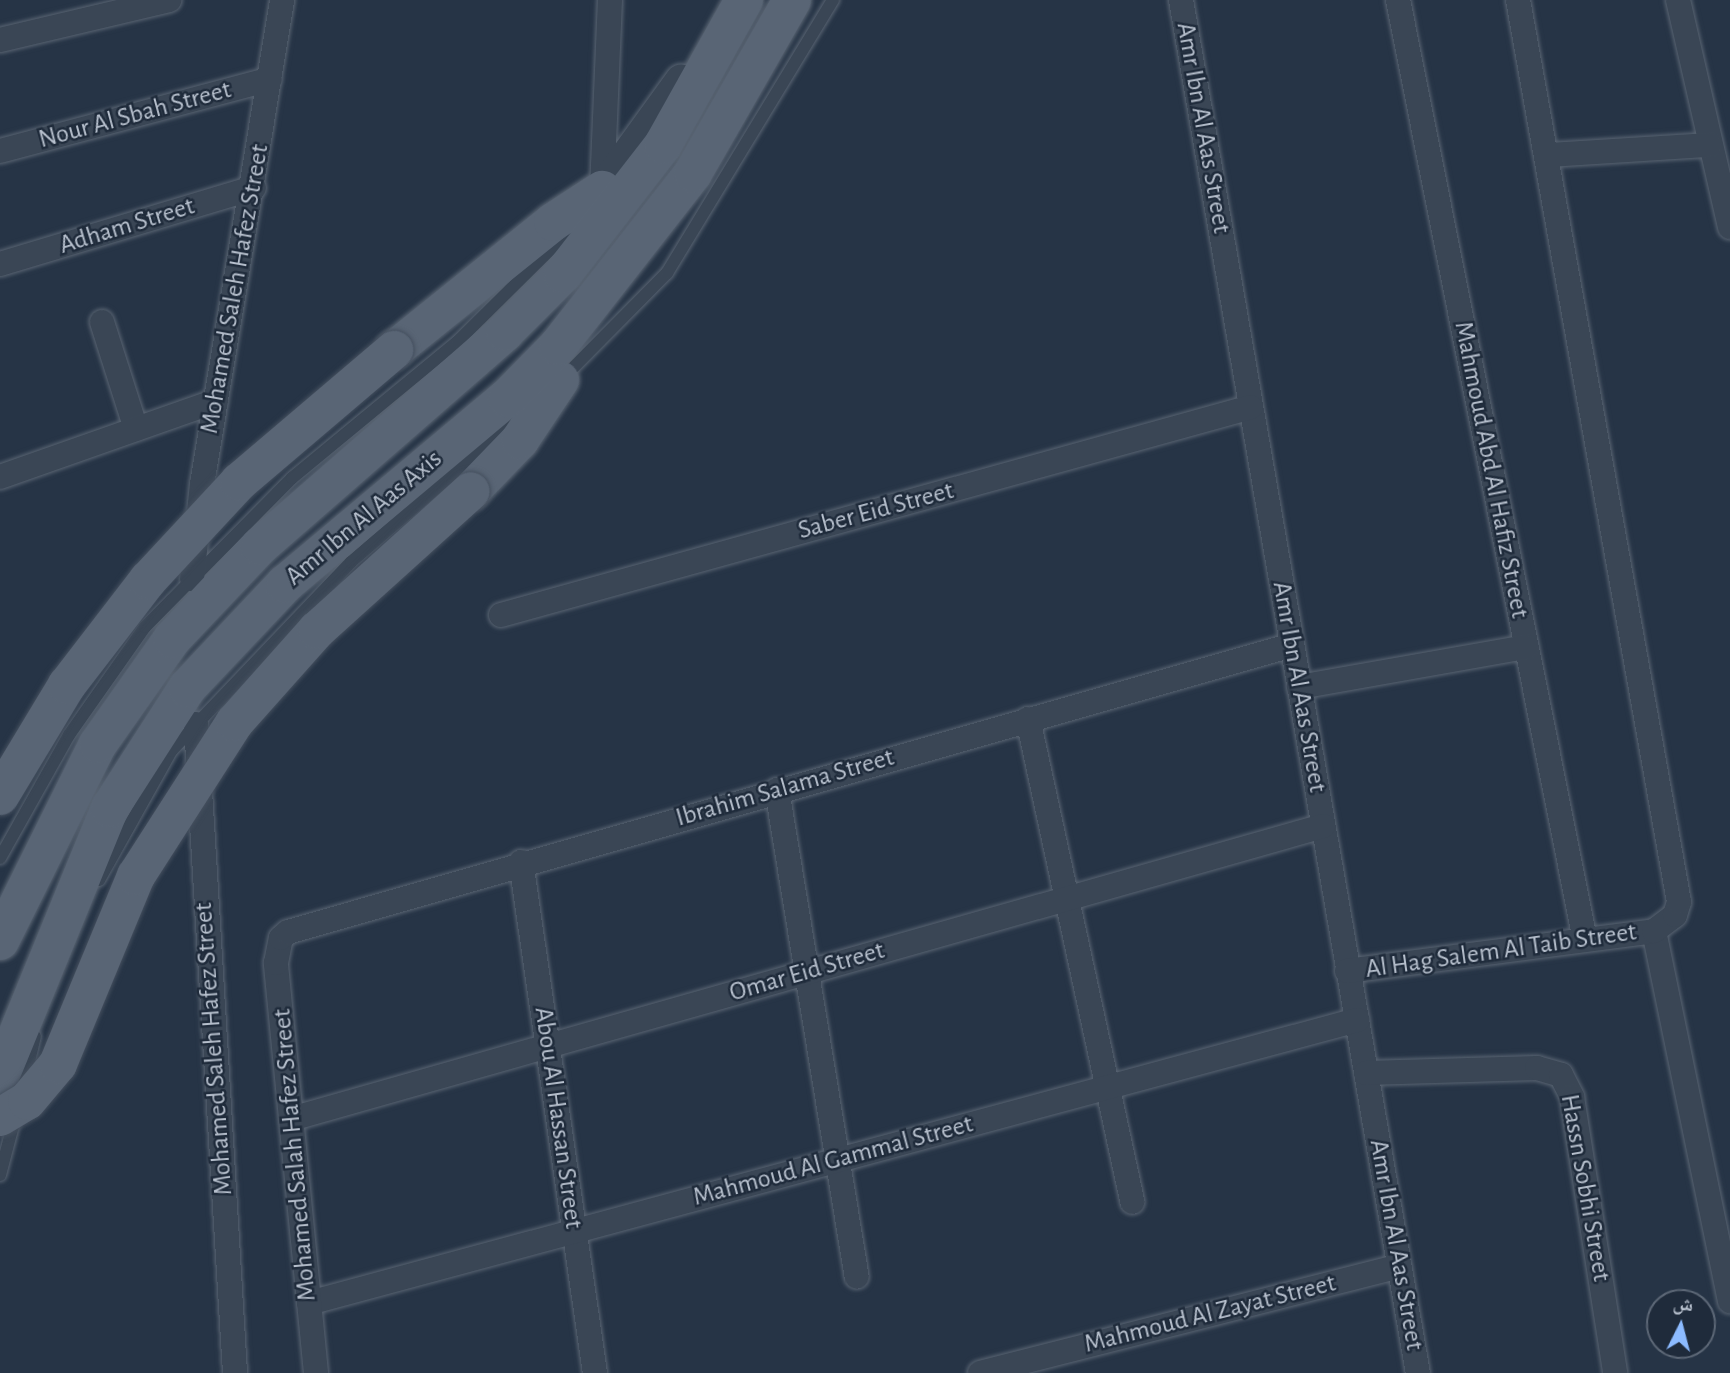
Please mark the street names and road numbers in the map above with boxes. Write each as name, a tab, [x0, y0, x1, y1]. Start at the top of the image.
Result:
street label: Amr Ibn Al Aas Street	[1169, 20, 1237, 236]
street label: Nour Al Sbah Street	[35, 74, 235, 156]
street label: Mohamed Saleh Hafez Street	[194, 142, 276, 436]
street label: Adham Street	[56, 191, 198, 261]
street label: Mahmoud Abd Al Hafiz Street	[1447, 319, 1535, 621]
street label: Amr Ibn Al Aas Axis	[279, 443, 449, 593]
street label: Saber Eid Street	[795, 475, 957, 547]
street label: Amr Ibn Al Aas Street	[1265, 579, 1333, 795]
street label: Ibrahim Salama Street	[672, 742, 898, 834]
street label: Mohamed Saleh Hafez Street	[188, 902, 240, 1196]
street label: Al Hag Salem Al Taib Street	[1364, 917, 1638, 985]
street label: Omar Eid Street	[726, 935, 888, 1009]
street label: Abou Al Hassan Street	[527, 1005, 589, 1231]
street label: Mohamed Salah Hafez Street	[267, 1008, 323, 1302]
street label: Hassn Sobhi Street	[1553, 1092, 1617, 1284]
street label: Mahmoud Al Gammal Street	[690, 1109, 976, 1213]
street label: Amr Ibn Al Aas Street	[1362, 1137, 1430, 1353]
street label: Mahmoud Al Zayat Street	[1081, 1268, 1339, 1360]

